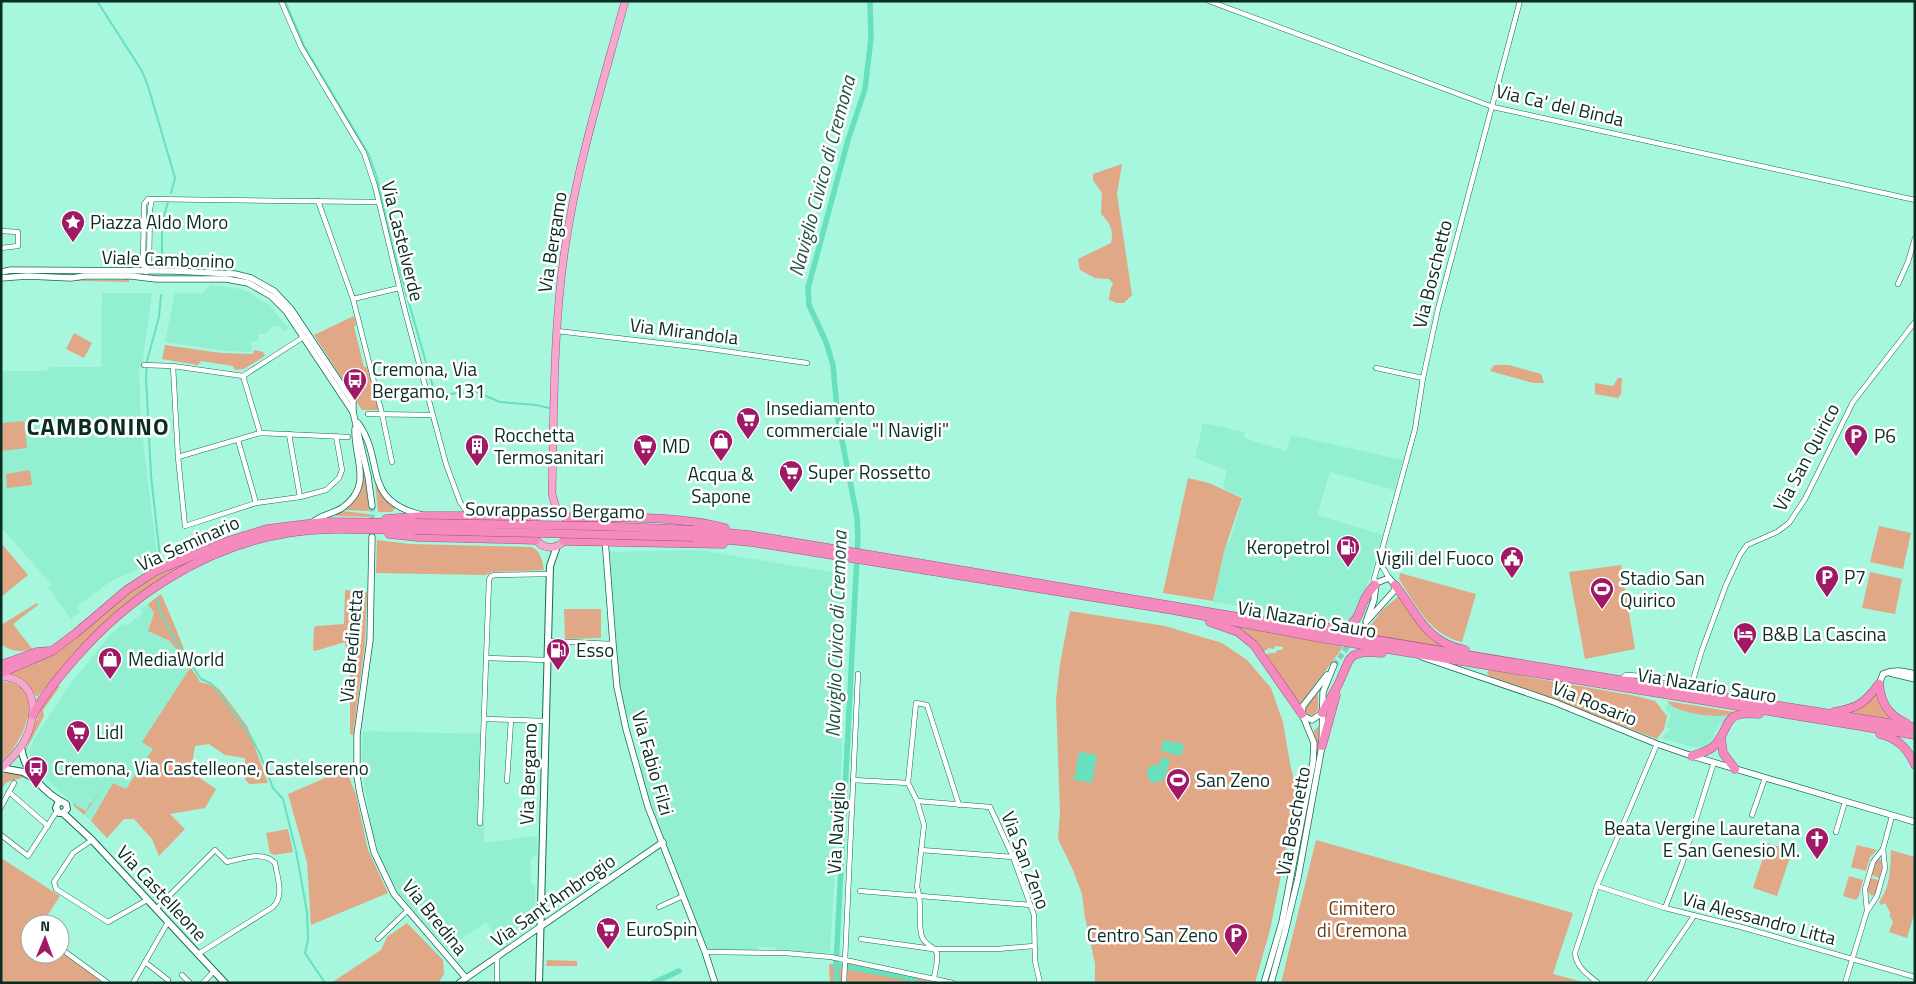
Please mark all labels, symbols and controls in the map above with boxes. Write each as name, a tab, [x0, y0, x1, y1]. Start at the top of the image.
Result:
water label: Naviglio Civico di Cremona	[780, 71, 863, 280]
street label: Via Ca' del Binda	[1493, 76, 1628, 133]
street label: Via Castelverde	[375, 178, 432, 304]
street label: Via Bergamo	[529, 189, 574, 294]
place label: Piazza Aldo Moro	[90, 207, 228, 236]
place icon: Piazza Aldo Moro	[60, 209, 86, 243]
street label: Via Boschetto	[1404, 217, 1459, 331]
street label: Viale Cambonino	[101, 242, 235, 275]
street label: Via Mirandola	[628, 309, 741, 352]
place label: Cremona, Via Bergamo, 131	[372, 354, 485, 405]
bus stop icon: Cremona, Via Bergamo, 131	[342, 367, 368, 401]
place label: Insediamento commerciale "I Navigli"	[766, 393, 949, 444]
street label: Via San Quirico	[1765, 397, 1846, 516]
supermarket icon: Insediamento commerciale "I Navigli"	[735, 406, 761, 440]
district label: CAMBONINO	[26, 408, 170, 444]
place label: Rocchetta Termosanitari	[494, 420, 604, 471]
place label: P6	[1874, 421, 1896, 450]
parking icon: P6	[1843, 423, 1869, 457]
shop icon: Acqua & Sapone	[708, 428, 734, 462]
place label: MD	[662, 431, 690, 460]
building icon: Rocchetta Termosanitari	[464, 433, 490, 467]
supermarket icon: MD	[632, 433, 658, 467]
place label: Super Rossetto	[808, 457, 931, 486]
place label: Acqua & Sapone	[688, 459, 754, 510]
supermarket icon: Super Rossetto	[778, 459, 804, 493]
street label: Sovrappasso Bergamo	[465, 493, 645, 526]
street label: Via Seminario	[132, 507, 244, 578]
water label: Naviglio Civico di Cremona	[816, 529, 855, 738]
place label: Keropetrol	[1246, 532, 1330, 561]
fuel station icon: Keropetrol	[1335, 534, 1361, 568]
place label: Vigili del Fuoco	[1376, 543, 1494, 572]
public building icon: Vigili del Fuoco	[1499, 545, 1525, 579]
place label: P7	[1844, 562, 1866, 591]
place label: Stadio San Quirico	[1620, 563, 1705, 614]
parking icon: P7	[1814, 564, 1840, 598]
sports icon: Stadio San Quirico	[1589, 576, 1615, 610]
street label: Via Bredinetta	[331, 588, 370, 704]
street label: Via Nazario Sauro	[1235, 592, 1379, 645]
place label: B&B La Cascina	[1762, 619, 1887, 648]
hotel icon: B&B La Cascina	[1732, 621, 1758, 655]
place label: Esso	[576, 635, 614, 664]
fuel station icon: Esso	[545, 637, 571, 671]
place label: MediaWorld	[128, 644, 224, 673]
shop icon: MediaWorld	[97, 646, 123, 680]
street label: Via Nazario Sauro	[1635, 659, 1779, 710]
street label: Via Rosario	[1548, 672, 1642, 733]
street label: Via Fabio Filzi	[625, 707, 682, 819]
place label: Lidl	[96, 717, 124, 746]
supermarket icon: Lidl	[65, 719, 91, 753]
street label: Via Bergamo	[511, 723, 544, 825]
place label: Cremona, Via Castelleone, Castelsereno	[54, 753, 369, 782]
bus stop icon: Cremona, Via Castelleone, Castelsereno	[23, 755, 49, 789]
street label: Via Boschetto	[1268, 764, 1317, 878]
place label: San Zeno	[1196, 765, 1270, 794]
sports icon: San Zeno	[1165, 767, 1191, 801]
street label: Via Naviglio	[819, 781, 852, 875]
street label: Via San Zeno	[994, 807, 1058, 913]
place label: Beata Vergine Lauretana E San Genesio M.	[1604, 813, 1800, 864]
church icon: Beata Vergine Lauretana E San Genesio M.	[1804, 826, 1830, 860]
street label: Via Castelleone	[110, 838, 215, 947]
street label: Via Sant'Ambrogio	[484, 846, 621, 953]
street label: Via Bredina	[396, 872, 475, 961]
street label: Via Alessandro Litta	[1679, 883, 1840, 952]
park label: Cimitero di Cremona	[1317, 893, 1408, 944]
north arrow	[20, 914, 70, 964]
place label: EuroSpin	[626, 914, 697, 943]
text: N	[40, 915, 50, 936]
supermarket icon: EuroSpin	[595, 916, 621, 950]
place label: Centro San Zeno	[1087, 920, 1218, 949]
parking icon: Centro San Zeno	[1223, 922, 1249, 956]

